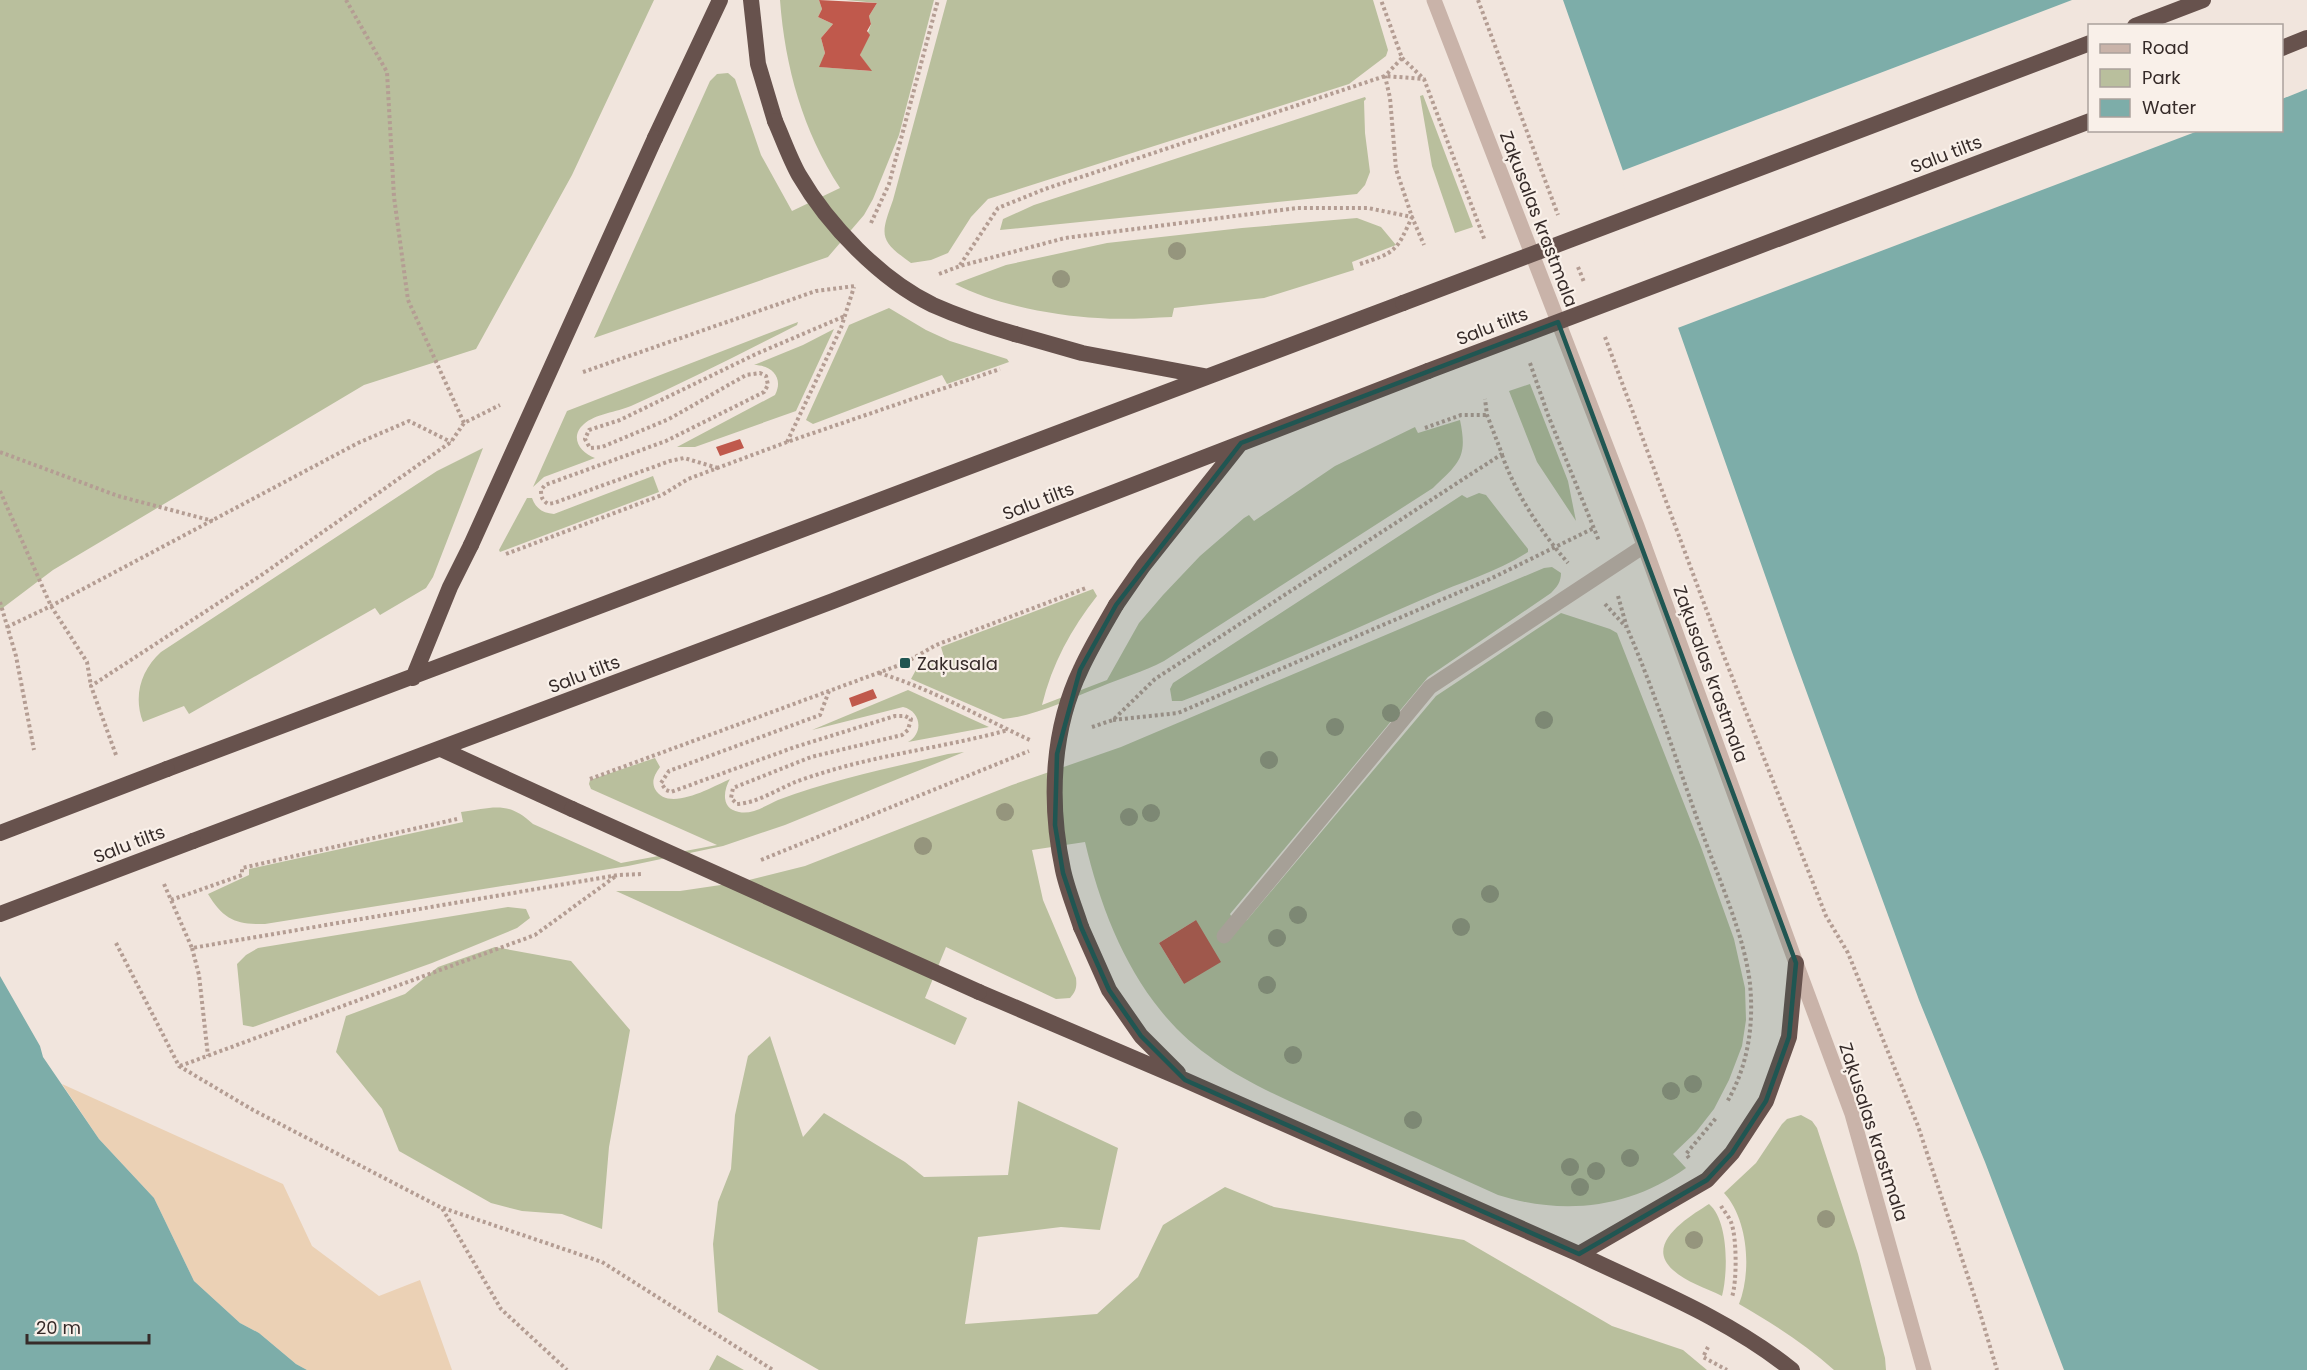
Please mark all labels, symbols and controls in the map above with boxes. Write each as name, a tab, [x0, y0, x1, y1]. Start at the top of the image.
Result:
legend	[2088, 24, 2283, 132]
text: Road	[2142, 35, 2189, 60]
text: Park	[2142, 65, 2181, 90]
text: Water	[2142, 95, 2196, 120]
street label: Zaķusalas krastmala	[1494, 127, 1584, 311]
street label: Salu tilts	[1907, 129, 1985, 179]
street label: Salu tilts	[1453, 301, 1531, 351]
street label: Salu tilts	[999, 476, 1077, 526]
street label: Zaķusalas krastmala	[1667, 582, 1755, 766]
street label: Salu tilts	[545, 649, 623, 699]
place label: Zaķusala	[917, 651, 998, 676]
marker: Zaķusala	[898, 656, 912, 670]
street label: Salu tilts	[90, 819, 168, 869]
street label: Zaķusalas krastmala	[1833, 1039, 1915, 1225]
scale bar	[27, 1307, 148, 1345]
text: 20 m	[36, 1315, 81, 1340]

